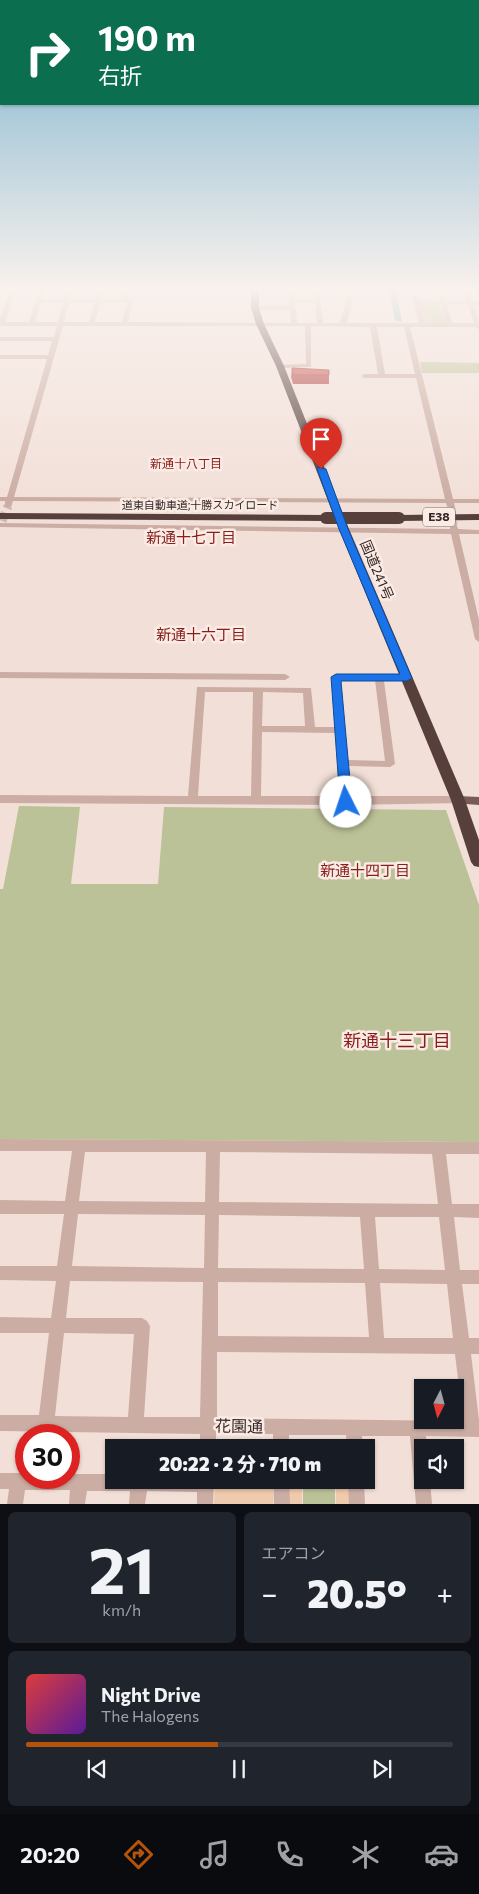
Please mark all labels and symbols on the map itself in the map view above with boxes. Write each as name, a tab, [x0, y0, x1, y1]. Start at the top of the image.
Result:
pin	[300, 418, 342, 469]
district label: 新通十八丁目	[150, 456, 222, 470]
street label: 道東自動車道;十勝スカイロード	[122, 498, 278, 512]
road number: E38	[423, 508, 455, 526]
district label: 新通十七丁目	[146, 528, 236, 546]
street label: 国道241号	[357, 537, 398, 602]
district label: 新通十六丁目	[156, 625, 246, 643]
position arrow	[319, 775, 371, 827]
district label: 新通十四丁目	[320, 861, 410, 879]
district label: 新通十三丁目	[343, 1029, 451, 1051]
north arrow	[414, 1379, 464, 1429]
street label: 花園通	[215, 1416, 263, 1435]
speed limit sign: 30	[15, 1424, 80, 1489]

